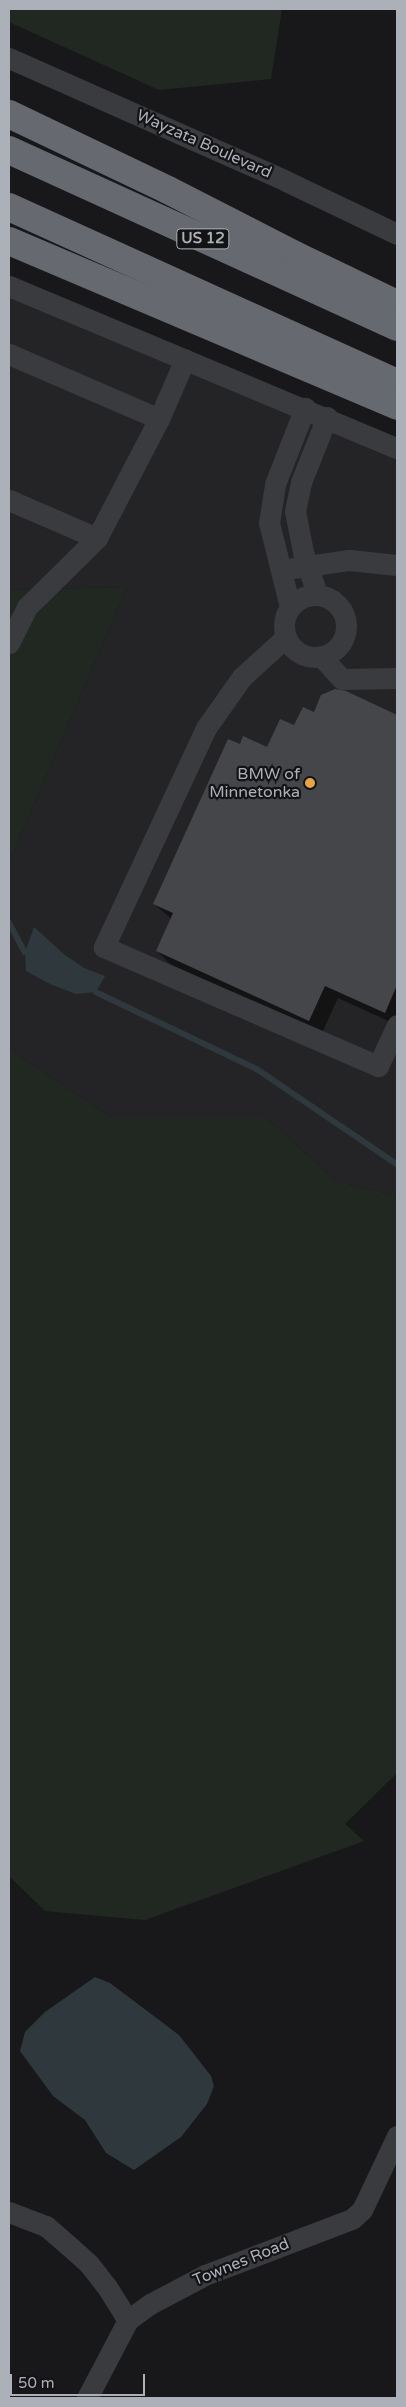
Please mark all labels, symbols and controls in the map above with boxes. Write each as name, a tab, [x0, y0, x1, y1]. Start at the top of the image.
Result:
street label: Wayzata Boulevard	[133, 106, 275, 182]
road number: US 12	[176, 226, 230, 252]
place label: BMW of Minnetonka	[209, 764, 300, 802]
marker: BMW of Minnetonka	[304, 777, 316, 789]
street label: Townes Road	[190, 2234, 292, 2290]
scale bar	[12, 2364, 148, 2396]
text: 50 m	[18, 2374, 55, 2392]

